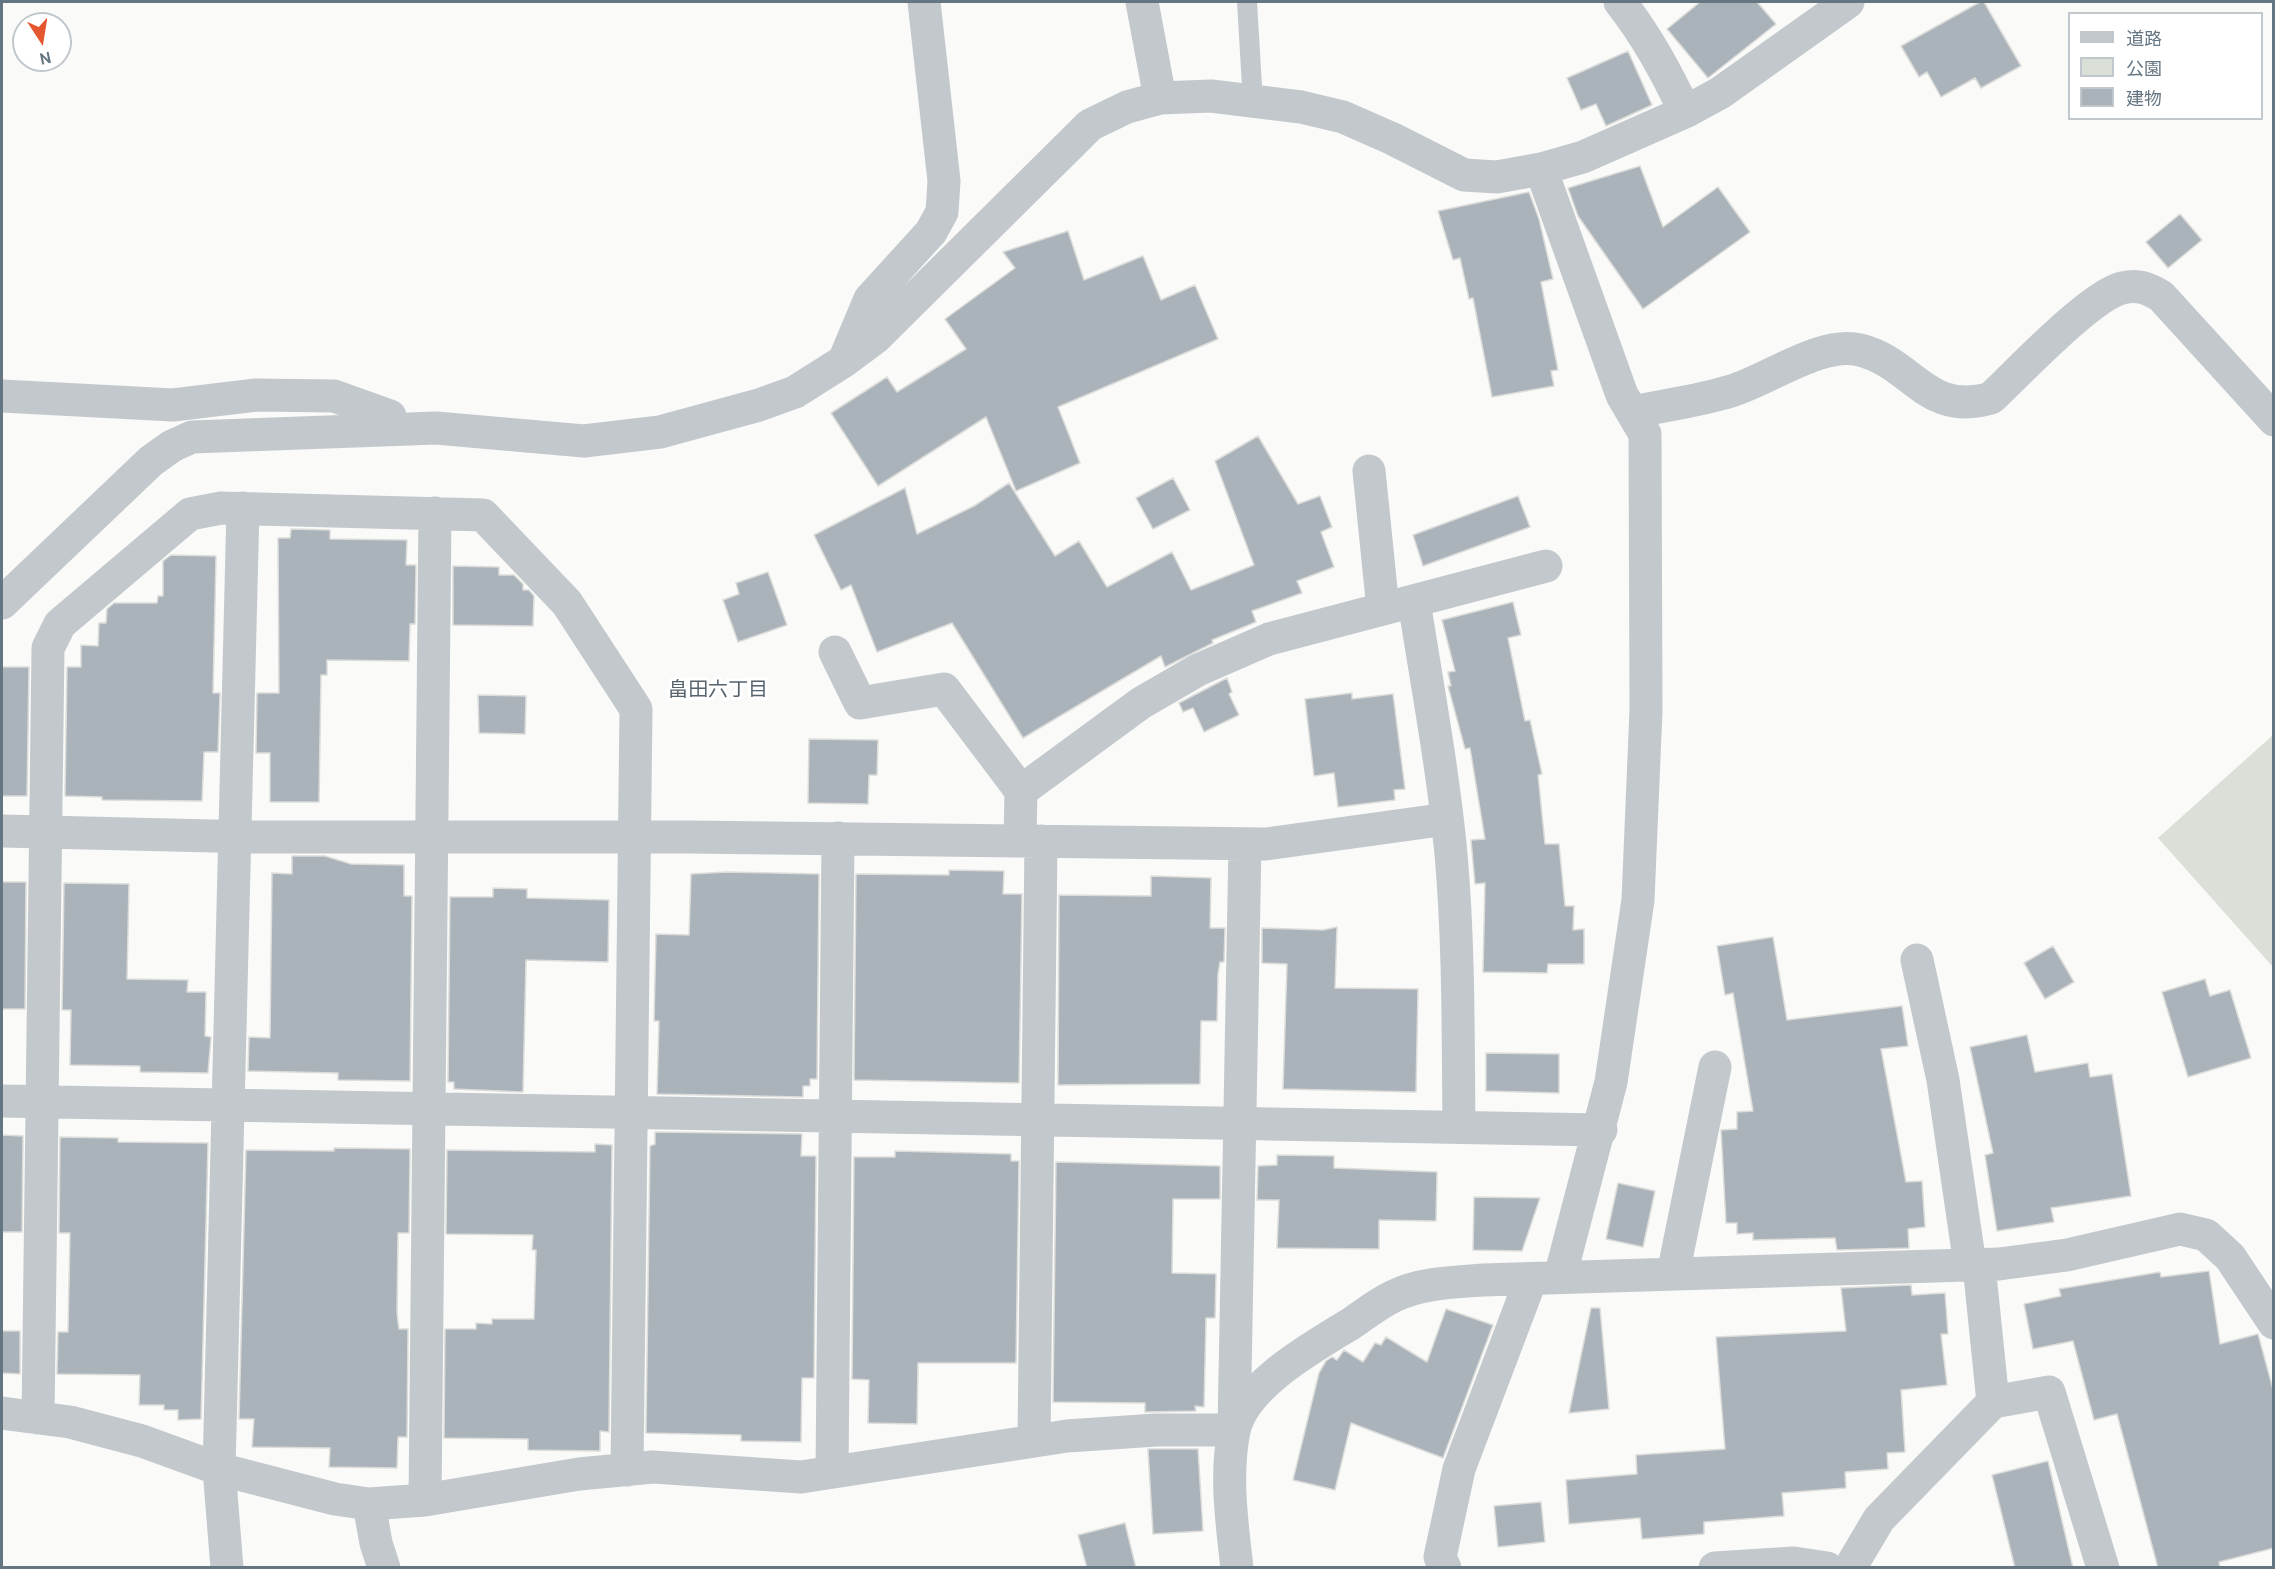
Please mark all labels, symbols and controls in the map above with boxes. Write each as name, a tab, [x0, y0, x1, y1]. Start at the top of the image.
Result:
north arrow	[12, 12, 72, 72]
legend	[2068, 12, 2263, 120]
text: 道路	[2126, 28, 2162, 50]
text: N	[38, 48, 53, 69]
text: 公園	[2126, 58, 2162, 80]
text: 建物	[2126, 88, 2162, 110]
district label: 畠田六丁目	[668, 678, 768, 702]

